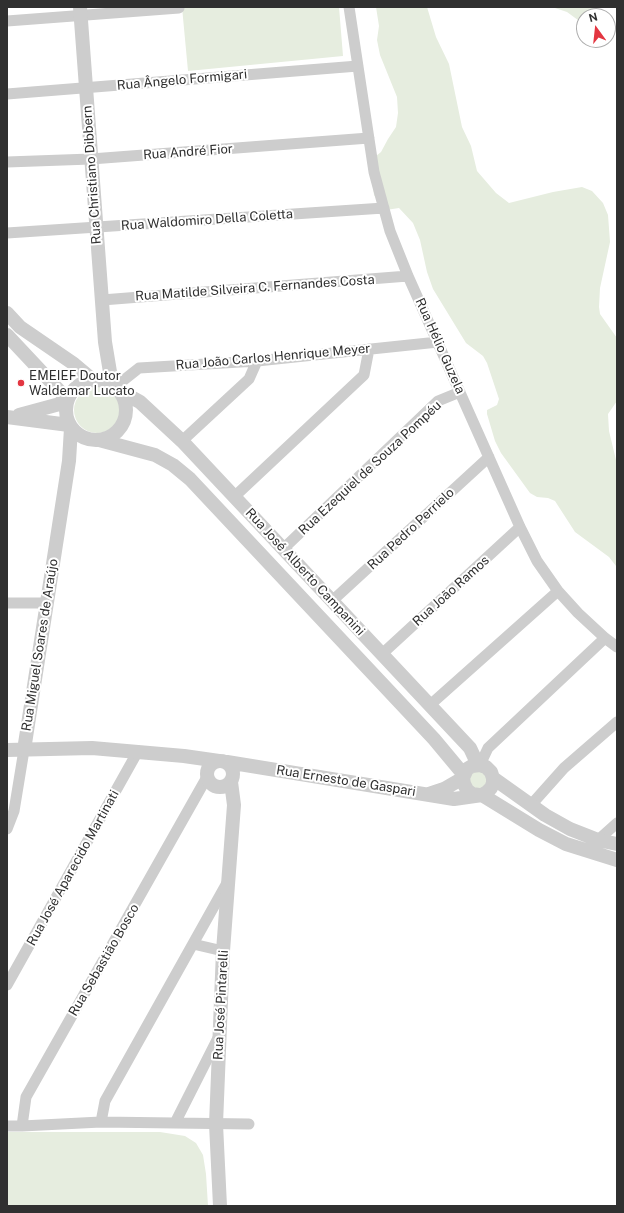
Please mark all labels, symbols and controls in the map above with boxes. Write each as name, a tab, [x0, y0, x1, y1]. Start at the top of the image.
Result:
north arrow	[576, 8, 616, 48]
text: N	[587, 10, 599, 24]
street label: Rua Ângelo Formigari	[116, 67, 248, 93]
street label: Rua Christiano Dibbern	[79, 105, 105, 245]
street label: Rua André Fior	[143, 141, 233, 163]
street label: Rua Waldomiro Della Coletta	[121, 206, 293, 234]
street label: Rua Matilde Silveira C. Fernandes Costa	[135, 272, 375, 304]
street label: Rua Hélio Guzela	[412, 296, 468, 396]
street label: Rua João Carlos Henrique Meyer	[175, 341, 371, 373]
place label: EMEIEF Doutor Waldemar Lucato	[29, 368, 135, 399]
marker: EMEIEF Doutor Waldemar Lucato	[16, 378, 26, 388]
street label: Rua Ezequiel de Souza Pompéu	[295, 398, 445, 538]
street label: Rua Pedro Perrielo	[364, 485, 458, 573]
street label: Rua José Alberto Campanini	[242, 505, 368, 639]
street label: Rua João Ramos	[410, 553, 492, 629]
street label: Rua Miguel Soares de Araújo	[19, 558, 61, 732]
street label: Rua Ernesto de Gaspari	[275, 762, 417, 800]
street label: Rua José Aparecido Martinati	[24, 787, 122, 949]
street label: Rua Sebastião Bosco	[66, 901, 142, 1019]
street label: Rua José Pintarelli	[210, 950, 232, 1060]

